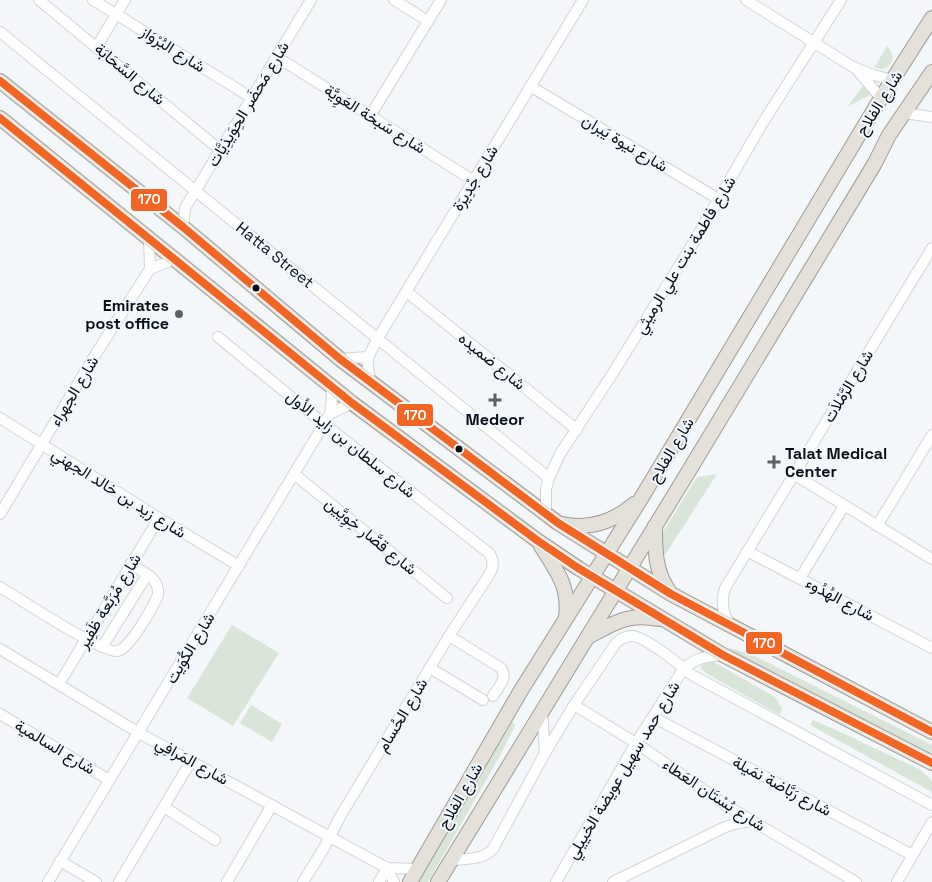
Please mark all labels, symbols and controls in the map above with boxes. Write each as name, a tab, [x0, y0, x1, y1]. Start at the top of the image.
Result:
street label: شارع البُرْوَاز	[135, 20, 209, 78]
street label: شارع مَحضَر الحِوَيذِيَّات	[202, 37, 295, 171]
street label: شارع السَّحَابَة	[90, 38, 170, 111]
street label: شارع الفلاح	[851, 67, 908, 140]
street label: شارع سَبخة العَوِيَّة	[319, 79, 430, 160]
street label: شارع نيوة يَبران	[578, 109, 672, 178]
street label: شارع جْدِيرَة	[447, 141, 504, 215]
street label: شارع فاطمة بنت علي الرميثي	[630, 172, 743, 339]
line badge: 170	[130, 188, 168, 212]
text: 170	[137, 190, 161, 208]
street label: Hatta Street	[232, 217, 318, 293]
unlabelled marker	[251, 283, 261, 293]
place label: Emirates post office	[85, 295, 169, 334]
marker: Emirates post office	[173, 308, 185, 320]
street label: شارع ضميده	[453, 327, 530, 395]
street label: شارع الرَّمْلاَت	[818, 346, 879, 427]
street label: شارع الجهراء	[45, 352, 104, 431]
street label: شارع سلطان بن زايد الأول	[282, 385, 420, 503]
marker: Medeor	[488, 393, 502, 407]
line badge: 170	[396, 403, 434, 427]
text: 170	[403, 406, 427, 424]
place label: Medeor	[466, 409, 524, 430]
street label: شارع الفلاح	[643, 413, 700, 487]
street label: شارع زيد بن خالد الجهني	[46, 443, 190, 545]
place label: Talat Medical Center	[785, 443, 887, 482]
unlabelled marker	[454, 444, 464, 454]
marker: Talat Medical Center	[767, 455, 781, 469]
street label: شارع قصَّار خِوِيَّين	[319, 492, 421, 581]
street label: شارع مُرَبَّعة ظَفِير	[72, 549, 147, 654]
street label: شارع الهُدُوء	[802, 572, 878, 627]
street label: شارع الكُوَيت	[160, 608, 220, 688]
line badge: 170	[745, 631, 783, 655]
text: 170	[752, 634, 776, 652]
street label: شارع الحُسام	[372, 674, 433, 756]
street label: شارع حمد سهيل عويضة الخييلي	[561, 677, 687, 864]
street label: شارع السالمية	[10, 715, 99, 780]
street label: شارع المَرافِي	[150, 732, 232, 792]
street label: شارع رَبَّاضة نمَيلة	[728, 751, 835, 822]
street label: شارع بُسْتَان العَطاء	[658, 754, 770, 837]
street label: شارع الفلاح	[433, 759, 488, 833]

